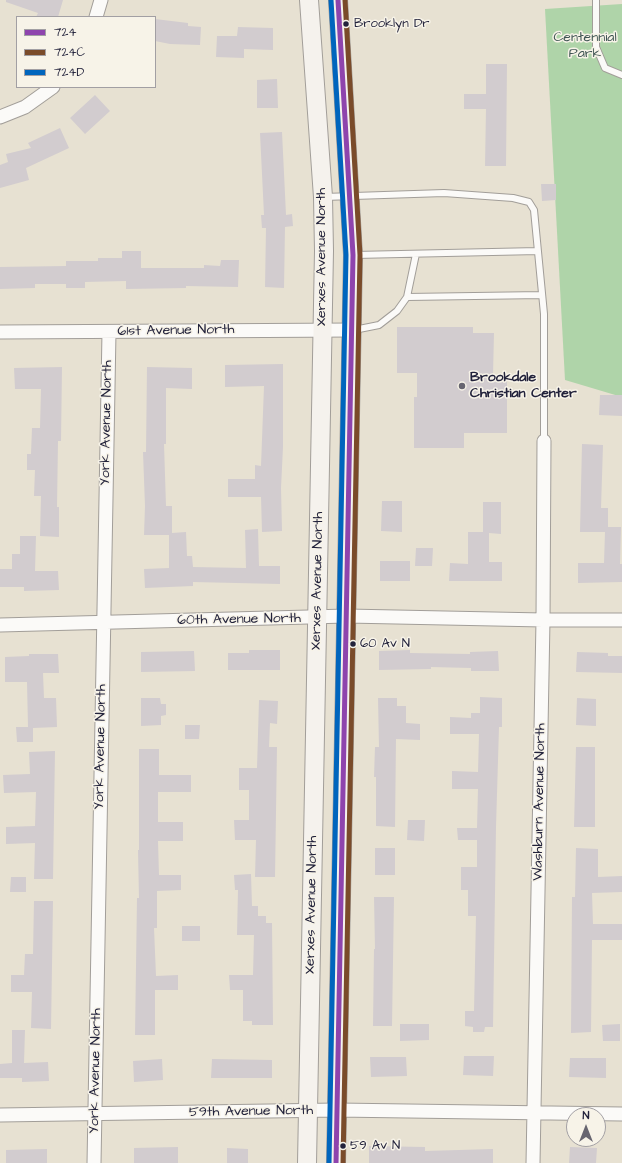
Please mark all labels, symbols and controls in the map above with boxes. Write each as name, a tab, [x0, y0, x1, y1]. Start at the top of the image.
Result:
legend	[16, 16, 156, 88]
place label: Brooklyn Dr	[354, 16, 430, 32]
marker: Brooklyn Dr	[341, 19, 351, 29]
text: 724	[54, 24, 76, 41]
park label: Centennial Park	[553, 30, 617, 62]
text: 724C	[54, 44, 85, 61]
text: 724D	[54, 64, 84, 81]
street label: Xerxes Avenue North	[314, 188, 330, 326]
street label: 61st Avenue North	[117, 322, 235, 340]
street label: York Avenue North	[98, 360, 116, 486]
place label: Brookdale Christian Center	[470, 370, 577, 402]
marker: Brookdale Christian Center	[457, 381, 467, 391]
street label: Xerxes Avenue North	[308, 512, 328, 650]
street label: 60th Avenue North	[177, 611, 301, 629]
place label: 60 Av N	[360, 636, 410, 652]
marker: 60 Av N	[348, 639, 358, 649]
street label: York Avenue North	[92, 684, 110, 810]
street label: Washburn Avenue North	[530, 723, 550, 881]
street label: Xerxes Avenue North	[302, 836, 322, 974]
street label: York Avenue North	[87, 1008, 105, 1134]
street label: 59th Avenue North	[189, 1103, 313, 1121]
north arrow	[566, 1107, 606, 1147]
text: N	[583, 1108, 589, 1123]
place label: 59 Av N	[350, 1138, 400, 1154]
marker: 59 Av N	[338, 1141, 348, 1151]

